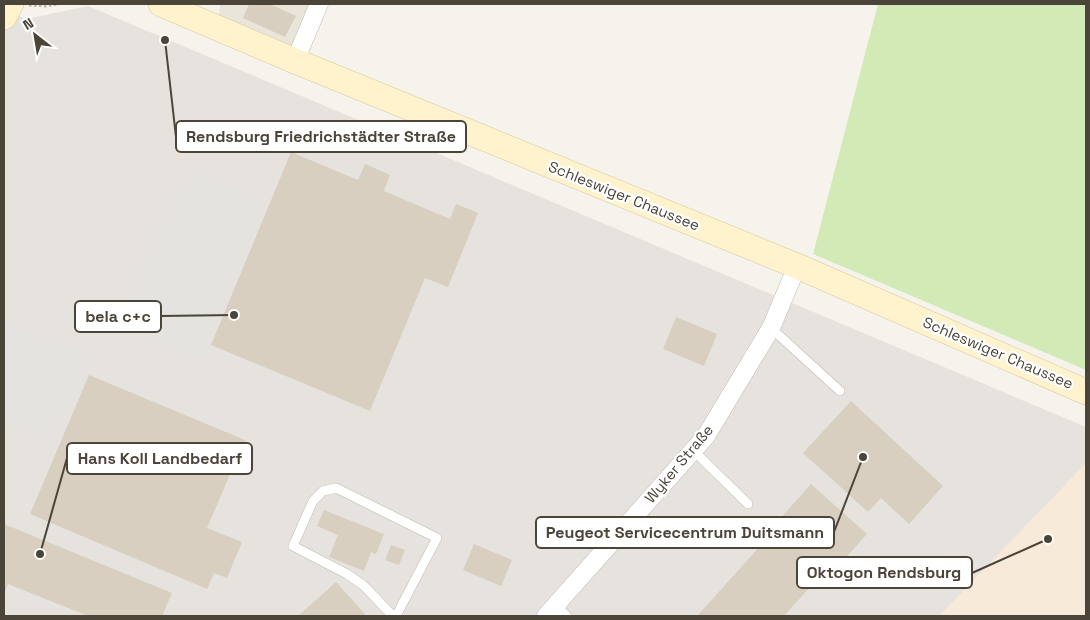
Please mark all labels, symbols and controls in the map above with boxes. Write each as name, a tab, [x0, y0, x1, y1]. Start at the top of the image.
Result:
north arrow	[10, 10, 60, 60]
text: N	[20, 14, 37, 34]
callout: Rendsburg Friedrichstädter Straße	[176, 121, 466, 152]
text: Rendsburg Friedrichstädter Straße	[186, 126, 456, 147]
street label: Schleswiger Chaussee	[546, 156, 703, 235]
callout: bela c+c	[75, 301, 161, 332]
text: bela c+c	[85, 306, 151, 327]
street label: Schleswiger Chaussee	[920, 312, 1076, 393]
street label: Wyker Straße	[640, 420, 717, 507]
callout: Hans Koll Landbedarf	[67, 443, 252, 474]
text: Hans Koll Landbedarf	[78, 448, 242, 469]
callout: Peugeot Servicecentrum Duitsmann	[536, 517, 834, 548]
text: Peugeot Servicecentrum Duitsmann	[546, 522, 824, 543]
callout: Oktogon Rendsburg	[797, 557, 972, 588]
text: Oktogon Rendsburg	[807, 562, 961, 583]

